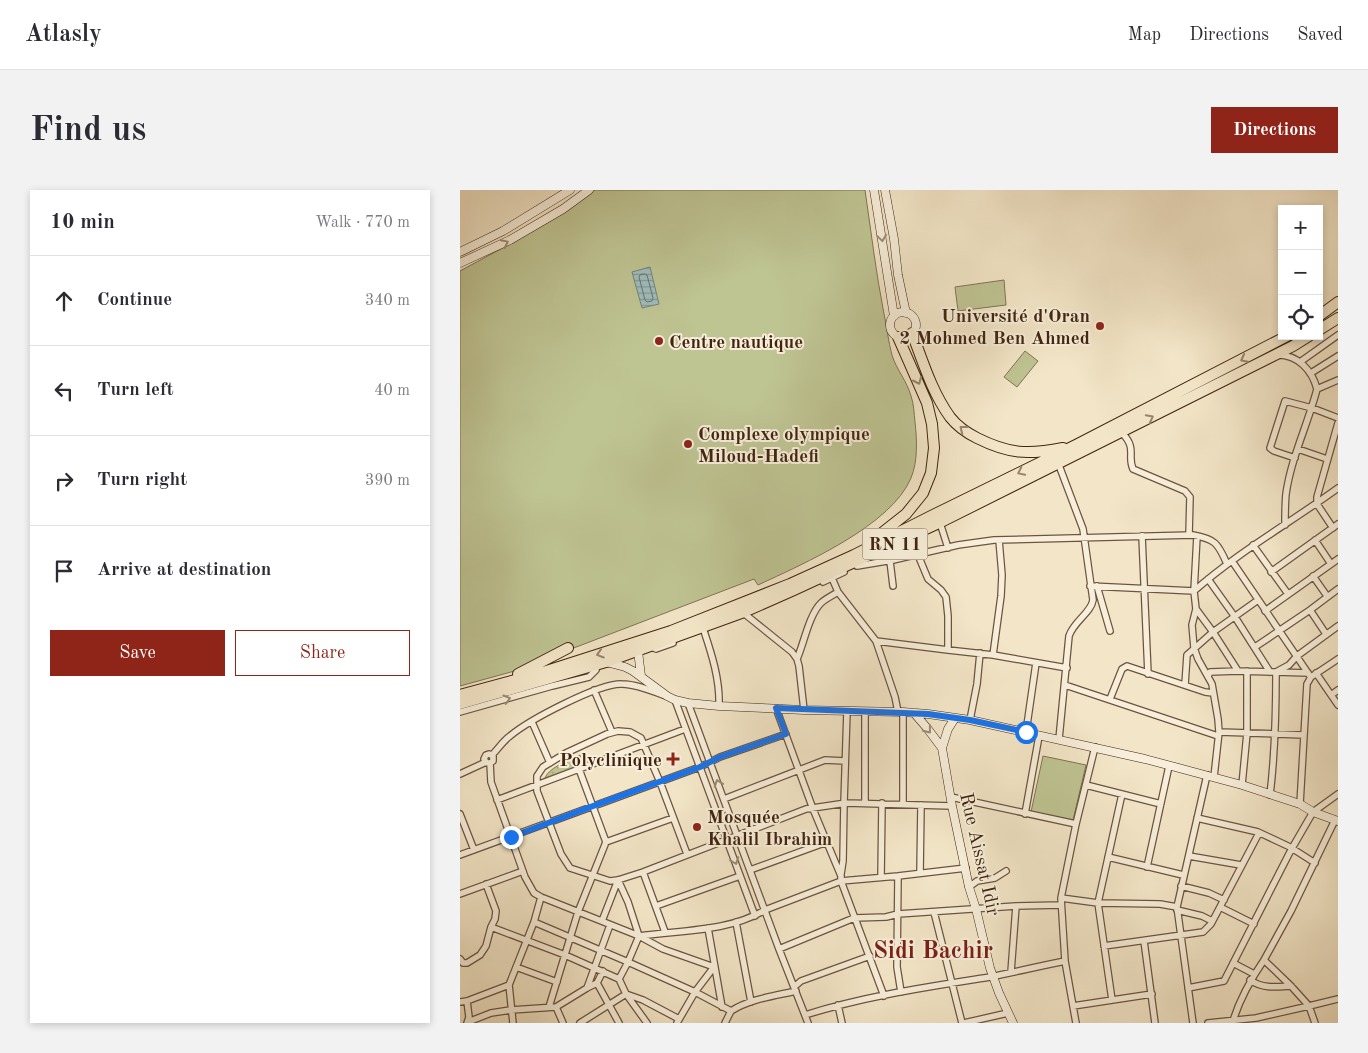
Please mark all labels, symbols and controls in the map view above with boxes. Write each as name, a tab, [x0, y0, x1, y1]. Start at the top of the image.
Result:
text: Atlasly	[25, 23, 102, 47]
text: Map	[1128, 26, 1161, 44]
text: Directions	[1189, 26, 1269, 44]
text: Saved	[1297, 26, 1343, 44]
button: Directions	[1211, 107, 1338, 153]
text: Find us	[30, 113, 146, 148]
map controls	[1278, 205, 1323, 340]
button: +	[1278, 205, 1323, 250]
text: 10 min	[50, 212, 115, 233]
text: Walk · 770 m	[315, 215, 410, 231]
one-way arrow	[876, 234, 887, 242]
one-way arrow	[499, 239, 508, 249]
button: −	[1278, 250, 1323, 295]
icon: ahead	[50, 287, 78, 315]
text: Continue	[97, 291, 172, 310]
text: 340 m	[365, 293, 410, 309]
button: locate	[1278, 295, 1323, 340]
place label: Université d'Oran 2 Mohmed Ben Ahmed	[899, 308, 1090, 349]
marker: Université d'Oran 2 Mohmed Ben Ahmed	[1094, 320, 1106, 332]
place label: Centre nautique	[669, 334, 803, 353]
marker: Centre nautique	[653, 335, 665, 347]
one-way arrow	[1240, 353, 1249, 363]
one-way arrow	[911, 376, 922, 385]
icon: left	[50, 377, 78, 405]
text: Turn left	[97, 381, 174, 400]
text: 40 m	[374, 383, 410, 399]
one-way arrow	[1145, 414, 1154, 424]
place label: Complexe olympique Miloud-Hadefi	[698, 426, 870, 467]
one-way arrow	[960, 426, 969, 434]
marker: Complexe olympique Miloud-Hadefi	[682, 438, 694, 450]
one-way arrow	[1017, 466, 1026, 476]
icon: right	[50, 467, 78, 495]
text: Turn right	[97, 471, 187, 490]
text: 390 m	[365, 473, 410, 489]
road number: RN 11	[862, 528, 928, 559]
icon: arrive	[50, 557, 78, 585]
text: Arrive at destination	[97, 561, 271, 580]
button: Save	[50, 630, 225, 676]
button: Share	[235, 630, 410, 676]
one-way arrow	[596, 649, 604, 659]
one-way arrow	[502, 694, 510, 704]
route start	[1015, 721, 1038, 744]
one-way arrow	[923, 724, 931, 733]
place label: Polyclinique	[559, 752, 662, 771]
marker: Polyclinique	[666, 752, 680, 766]
one-way arrow	[714, 779, 724, 787]
street label: Rue Aissat Idir	[955, 791, 1002, 918]
place label: Mosquée Khalil Ibrahim	[707, 809, 832, 850]
marker: Mosquée Khalil Ibrahim	[691, 821, 703, 833]
route end	[500, 826, 523, 849]
one-way arrow	[729, 856, 739, 864]
district label: Sidi Bachir	[873, 940, 993, 964]

